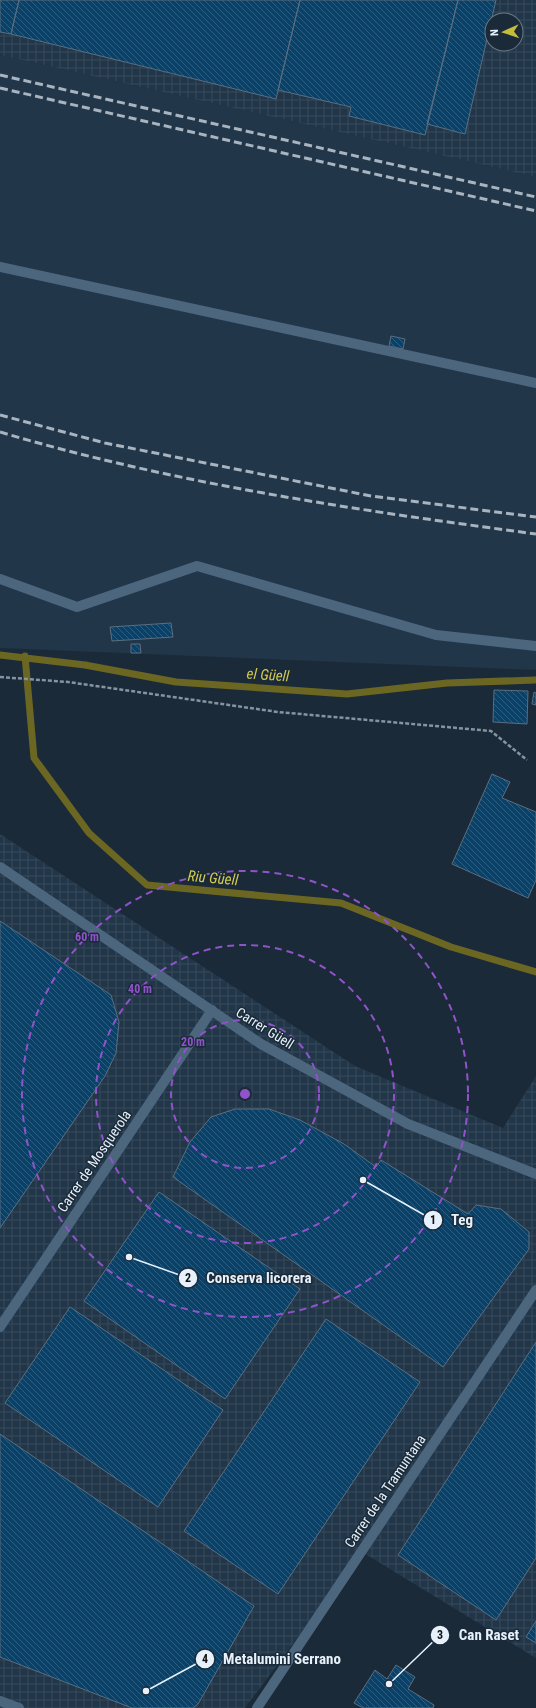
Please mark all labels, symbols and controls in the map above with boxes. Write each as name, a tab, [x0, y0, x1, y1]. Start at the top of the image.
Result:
north arrow	[484, 12, 524, 52]
text: N	[488, 29, 501, 36]
water label: el Güell	[246, 665, 291, 686]
water label: Riu Güell	[187, 867, 240, 889]
text: 60 m	[75, 930, 99, 944]
text: 40 m	[128, 982, 152, 996]
street label: Carrer Güell	[233, 1004, 297, 1052]
text: 20 m	[181, 1035, 205, 1049]
centre of rings	[238, 1087, 252, 1101]
street label: Carrer de Mosquerola	[54, 1107, 134, 1215]
callout: Teg	[423, 1206, 481, 1233]
text: Teg	[451, 1211, 473, 1229]
text: 1	[430, 1213, 436, 1227]
callout: Conserva licorera	[178, 1265, 320, 1292]
text: Conserva licorera	[206, 1269, 312, 1287]
text: 2	[185, 1271, 191, 1285]
street label: Carrer de la Tramuntana	[341, 1432, 429, 1550]
callout: Can Raset	[430, 1621, 527, 1648]
text: Can Raset	[459, 1626, 520, 1644]
text: 3	[437, 1628, 443, 1642]
callout: Metalumini Serrano	[195, 1645, 349, 1672]
text: Metalumini Serrano	[223, 1650, 341, 1668]
text: 4	[202, 1652, 208, 1666]

